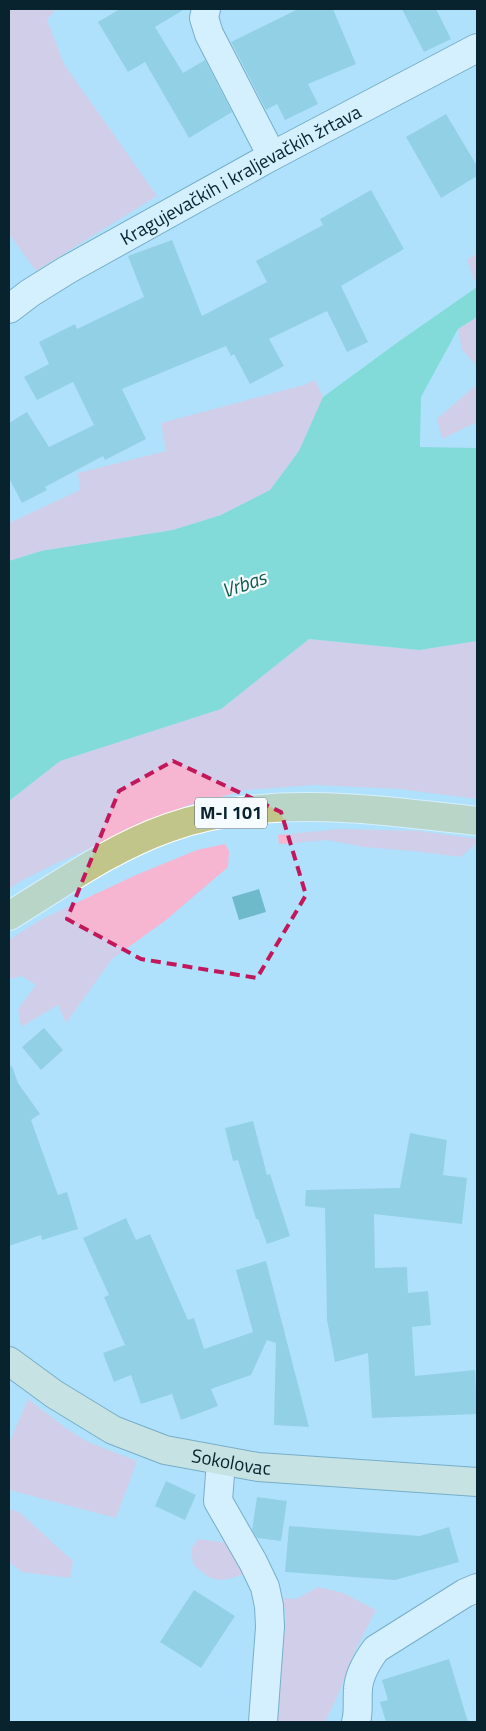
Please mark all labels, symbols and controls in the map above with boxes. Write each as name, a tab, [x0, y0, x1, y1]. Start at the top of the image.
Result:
street label: Kragujevačkih i kraljevačkih žrtava	[114, 96, 366, 252]
water label: Vrbas	[217, 561, 272, 606]
road number: M-I 101	[195, 798, 267, 828]
street label: Sokolovac	[189, 1440, 272, 1482]

